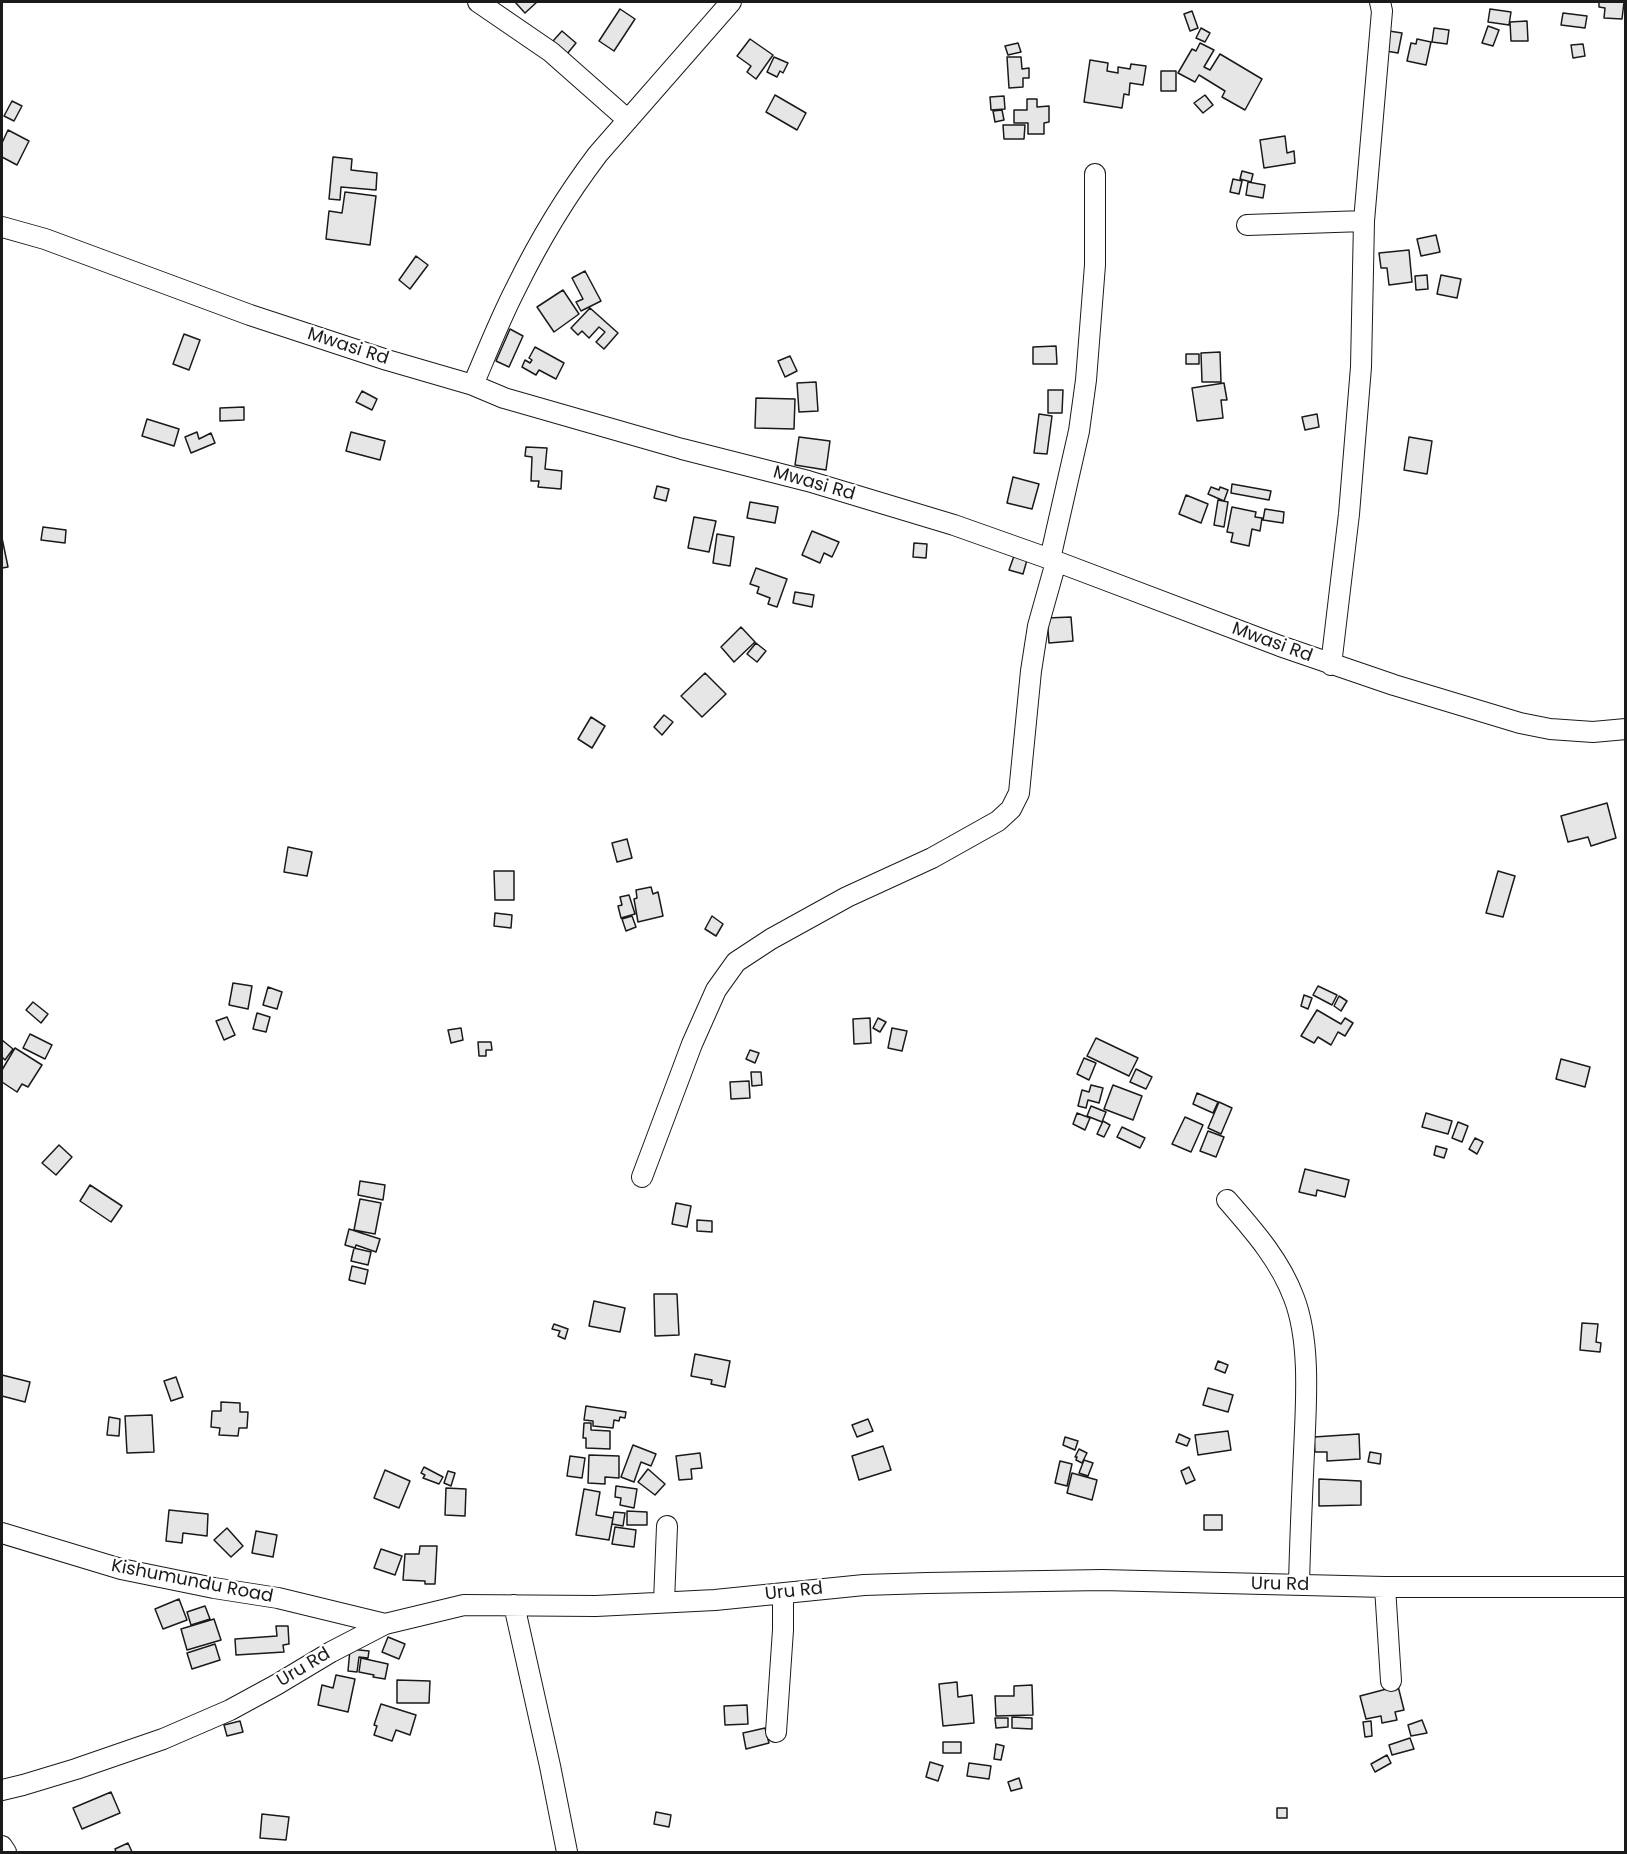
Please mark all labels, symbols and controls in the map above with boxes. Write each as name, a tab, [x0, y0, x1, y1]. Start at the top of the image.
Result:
street label: Mwasi Rd	[305, 324, 391, 370]
street label: Mwasi Rd	[771, 462, 857, 506]
street label: Mwasi Rd	[1229, 618, 1315, 668]
street label: Kishumundu Road	[109, 1556, 275, 1608]
street label: Uru Rd	[1251, 1574, 1309, 1596]
street label: Uru Rd	[764, 1578, 824, 1606]
street label: Uru Rd	[273, 1644, 335, 1692]

